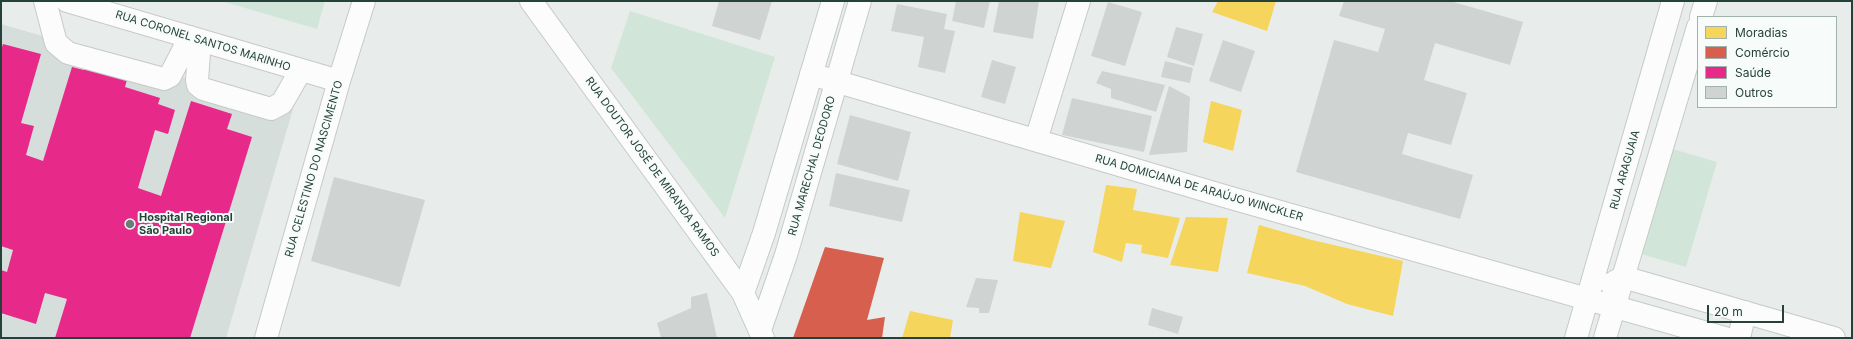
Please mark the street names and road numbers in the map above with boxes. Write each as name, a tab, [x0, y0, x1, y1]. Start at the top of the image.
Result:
street label: RUA CORONEL SANTOS MARINHO	[114, 8, 292, 74]
street label: RUA DOUTOR JOSÉ DE MIRANDA RAMOS	[582, 75, 722, 259]
street label: RUA CELESTINO DO NASCIMENTO	[282, 79, 346, 259]
street label: RUA MARECHAL DEODORO	[786, 95, 838, 237]
street label: RUA ARAGUAIA	[1607, 129, 1643, 211]
street label: RUA DOMICIANA DE ARAÚJO WINCKLER	[1094, 152, 1304, 224]

